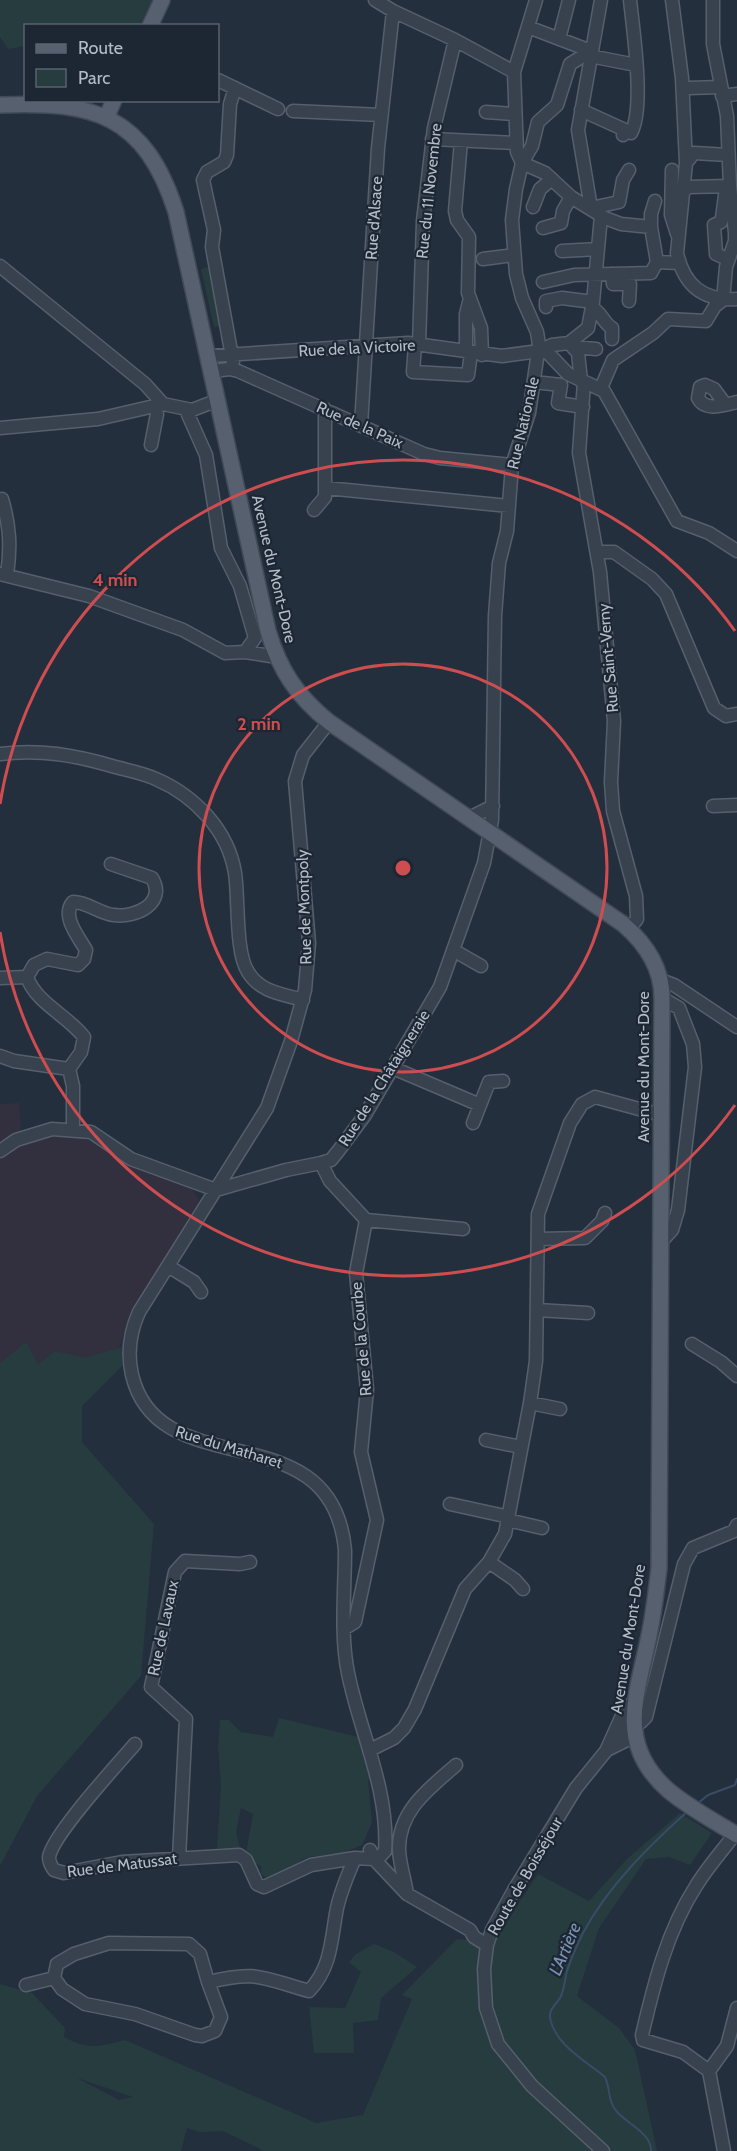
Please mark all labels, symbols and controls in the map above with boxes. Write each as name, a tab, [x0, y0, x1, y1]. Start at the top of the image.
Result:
legend	[24, 24, 219, 102]
text: Route	[78, 37, 123, 59]
text: Parc	[78, 67, 110, 89]
street label: Rue du 11 Novembre	[412, 122, 446, 260]
street label: Rue d'Alsace	[362, 176, 386, 260]
street label: Rue de la Victoire	[298, 335, 416, 361]
street label: Rue Nationale	[503, 375, 543, 471]
street label: Rue de la Paix	[314, 397, 407, 453]
street label: Avenue du Mont-Dore	[248, 493, 300, 645]
text: 4 min	[92, 569, 138, 591]
street label: Rue Saint-Verny	[594, 603, 622, 713]
text: 2 min	[237, 713, 281, 735]
street label: Rue de Montpoly	[292, 849, 316, 965]
centre of rings	[393, 858, 413, 878]
street label: Avenue du Mont-Dore	[634, 991, 653, 1143]
street label: Rue de la Châtaigneraie	[334, 1006, 434, 1150]
street label: Rue de la Courbe	[347, 1281, 375, 1397]
street label: Rue du Matharet	[173, 1422, 285, 1473]
street label: Avenue du Mont-Dore	[607, 1563, 649, 1715]
street label: Rue de Lavaux	[144, 1578, 182, 1677]
street label: Route de Boisséjour	[483, 1813, 567, 1938]
street label: Rue de Matussat	[66, 1849, 179, 1881]
water label: L'Artière	[544, 1919, 586, 1979]

